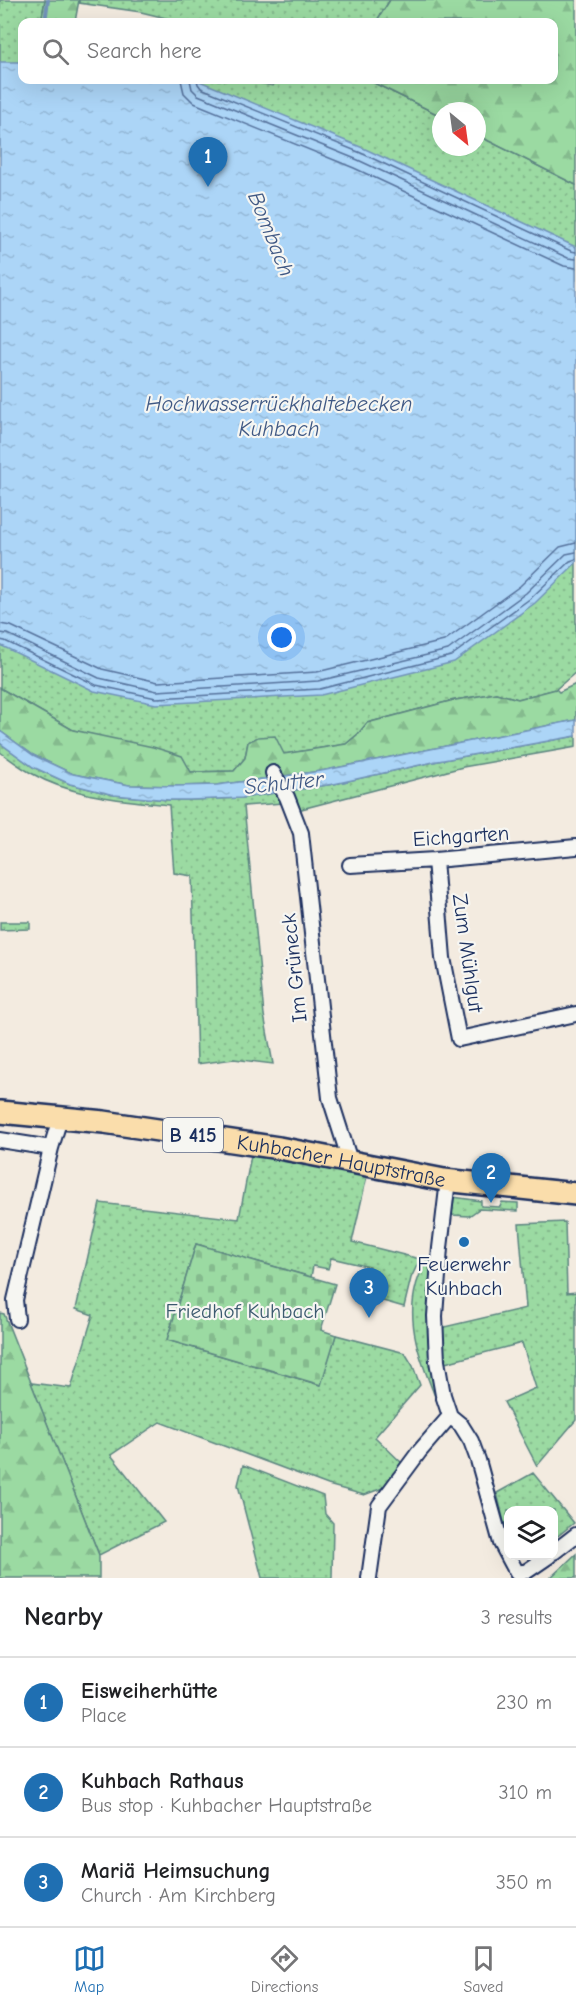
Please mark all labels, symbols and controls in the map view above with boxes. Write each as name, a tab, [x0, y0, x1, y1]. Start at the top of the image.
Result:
search box	[18, 18, 558, 84]
icon: search	[39, 35, 72, 68]
text: Search here	[87, 38, 202, 64]
north arrow	[432, 102, 486, 156]
pin: 1	[188, 138, 228, 187]
water label: Bombach	[242, 188, 300, 280]
water label: Hochwasserrückhaltebecken Kuhbach	[146, 391, 412, 442]
your location	[267, 623, 296, 652]
water label: Schutter	[243, 766, 326, 800]
street label: Eichgarten	[412, 821, 510, 851]
street label: Zum Mühlgut	[448, 892, 488, 1015]
street label: Im Grüneck	[276, 912, 312, 1024]
road number: B 415	[163, 1118, 223, 1152]
street label: Kuhbacher Hauptstraße	[235, 1130, 448, 1192]
pin: 2	[472, 1154, 510, 1203]
marker: Feuerwehr Kuhbach	[457, 1235, 471, 1249]
place label: Feuerwehr Kuhbach	[417, 1252, 511, 1300]
pin: 3	[350, 1268, 388, 1318]
park label: Friedhof Kuhbach	[165, 1299, 325, 1323]
map controls	[504, 1506, 558, 1560]
button: layers	[504, 1506, 558, 1560]
text: Nearby	[24, 1602, 103, 1632]
text: 3 results	[481, 1606, 552, 1629]
text: Eisweiherhütte	[81, 1678, 218, 1704]
text: 1	[40, 1691, 47, 1714]
text: 230 m	[496, 1691, 552, 1714]
text: Place	[81, 1704, 127, 1727]
text: Kuhbach Rathaus	[81, 1768, 244, 1794]
text: 2	[39, 1781, 48, 1804]
text: 310 m	[499, 1781, 552, 1804]
text: Bus stop · Kuhbacher Hauptstraße	[81, 1794, 372, 1817]
text: Mariä Heimsuchung	[81, 1858, 271, 1884]
text: 3	[39, 1871, 48, 1894]
text: 350 m	[496, 1871, 552, 1894]
text: Church · Am Kirchberg	[81, 1884, 276, 1907]
tab: Map	[73, 1942, 106, 1996]
tab: Directions	[251, 1942, 318, 1996]
tab: Saved	[463, 1942, 503, 1996]

